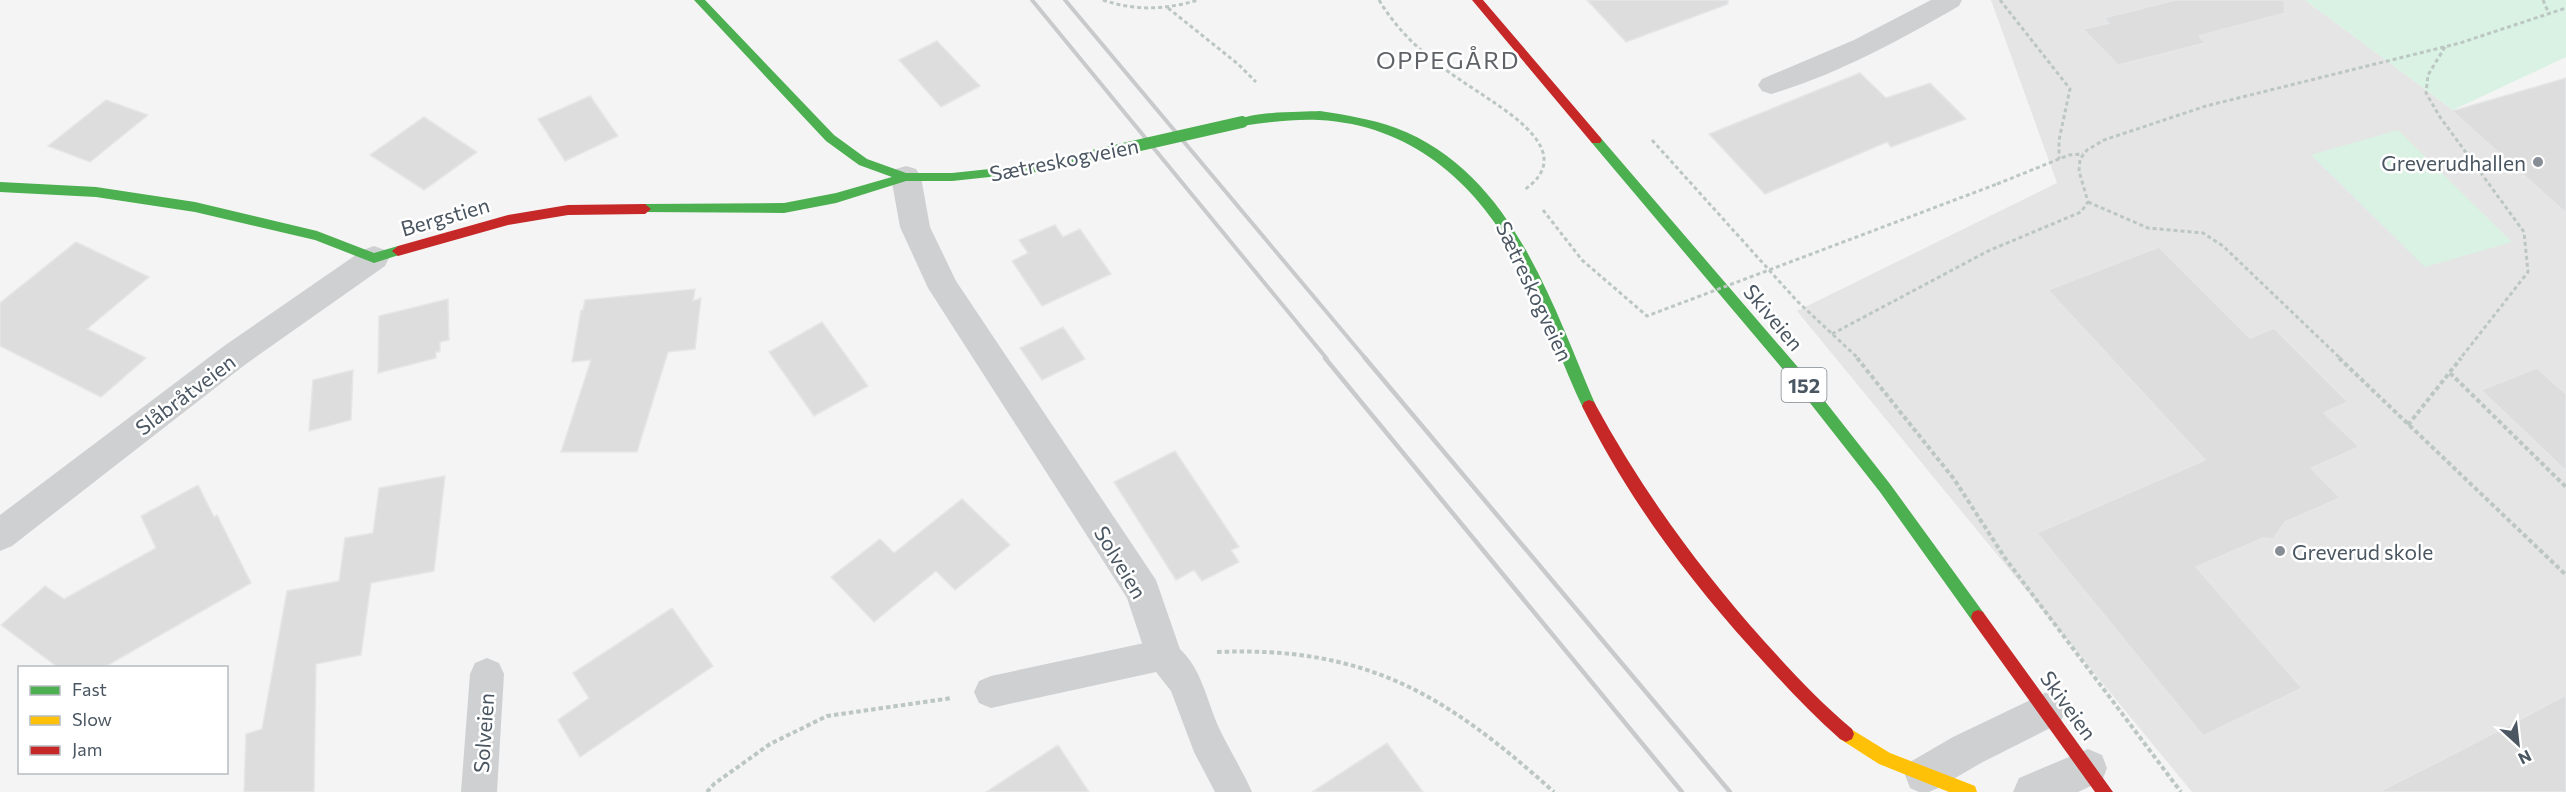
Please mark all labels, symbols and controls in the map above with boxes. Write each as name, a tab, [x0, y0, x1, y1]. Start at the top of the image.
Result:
district label: OPPEGÅRD	[1376, 45, 1520, 74]
street label: Sætreskogveien	[987, 132, 1141, 186]
place label: Greverudhallen	[2381, 150, 2526, 175]
marker: Greverudhallen	[2531, 155, 2545, 169]
street label: Bergstien	[398, 191, 492, 241]
street label: Sætreskogveien	[1492, 217, 1578, 365]
street label: Skiveien	[1739, 279, 1809, 355]
street label: Slåbråtveien	[130, 348, 240, 440]
road number: 152	[1782, 368, 1826, 402]
street label: Solveien	[1090, 521, 1152, 603]
place label: Greverud skole	[2292, 539, 2433, 564]
marker: Greverud skole	[2273, 544, 2287, 558]
legend	[18, 666, 228, 774]
street label: Skiveien	[2036, 666, 2102, 744]
text: Fast	[72, 678, 107, 700]
street label: Solveien	[468, 692, 498, 774]
text: Slow	[72, 708, 112, 730]
north arrow	[2488, 714, 2548, 774]
text: Jam	[72, 738, 102, 760]
text: N	[2515, 747, 2535, 769]

